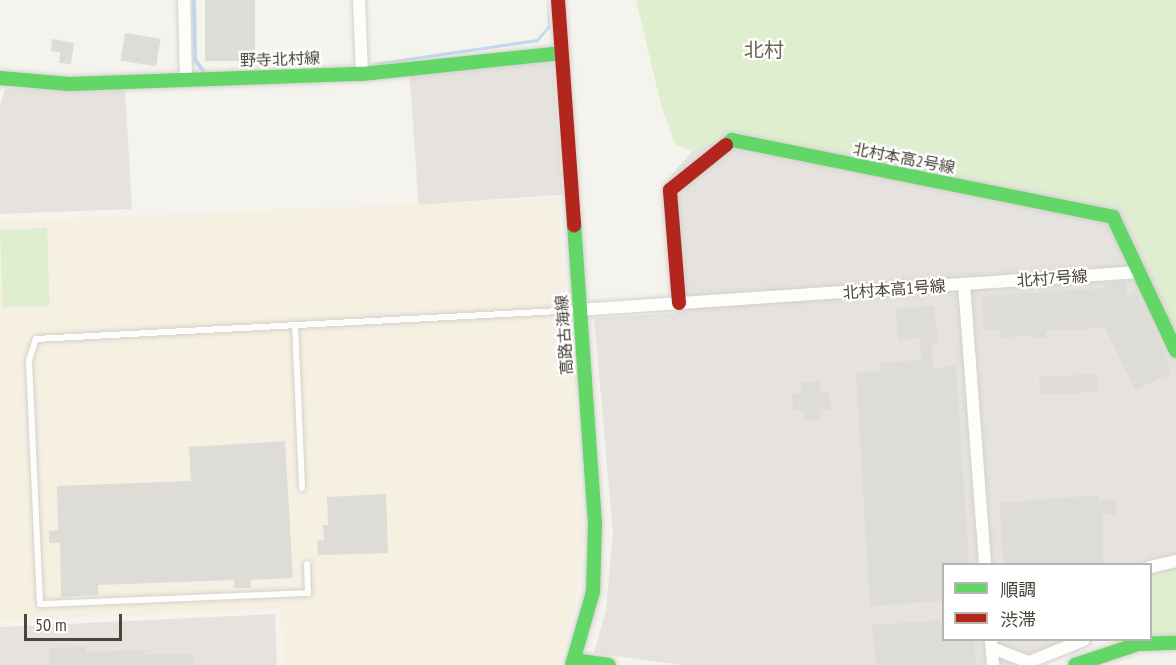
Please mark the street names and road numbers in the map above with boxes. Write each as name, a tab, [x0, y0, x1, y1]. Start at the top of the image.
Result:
street label: 野寺北村線	[240, 48, 320, 70]
street label: 北村本高2号線	[852, 139, 956, 177]
street label: 北村7号線	[1016, 266, 1088, 290]
street label: 北村本高1号線	[842, 276, 946, 302]
street label: 高路古海線	[552, 294, 576, 376]

